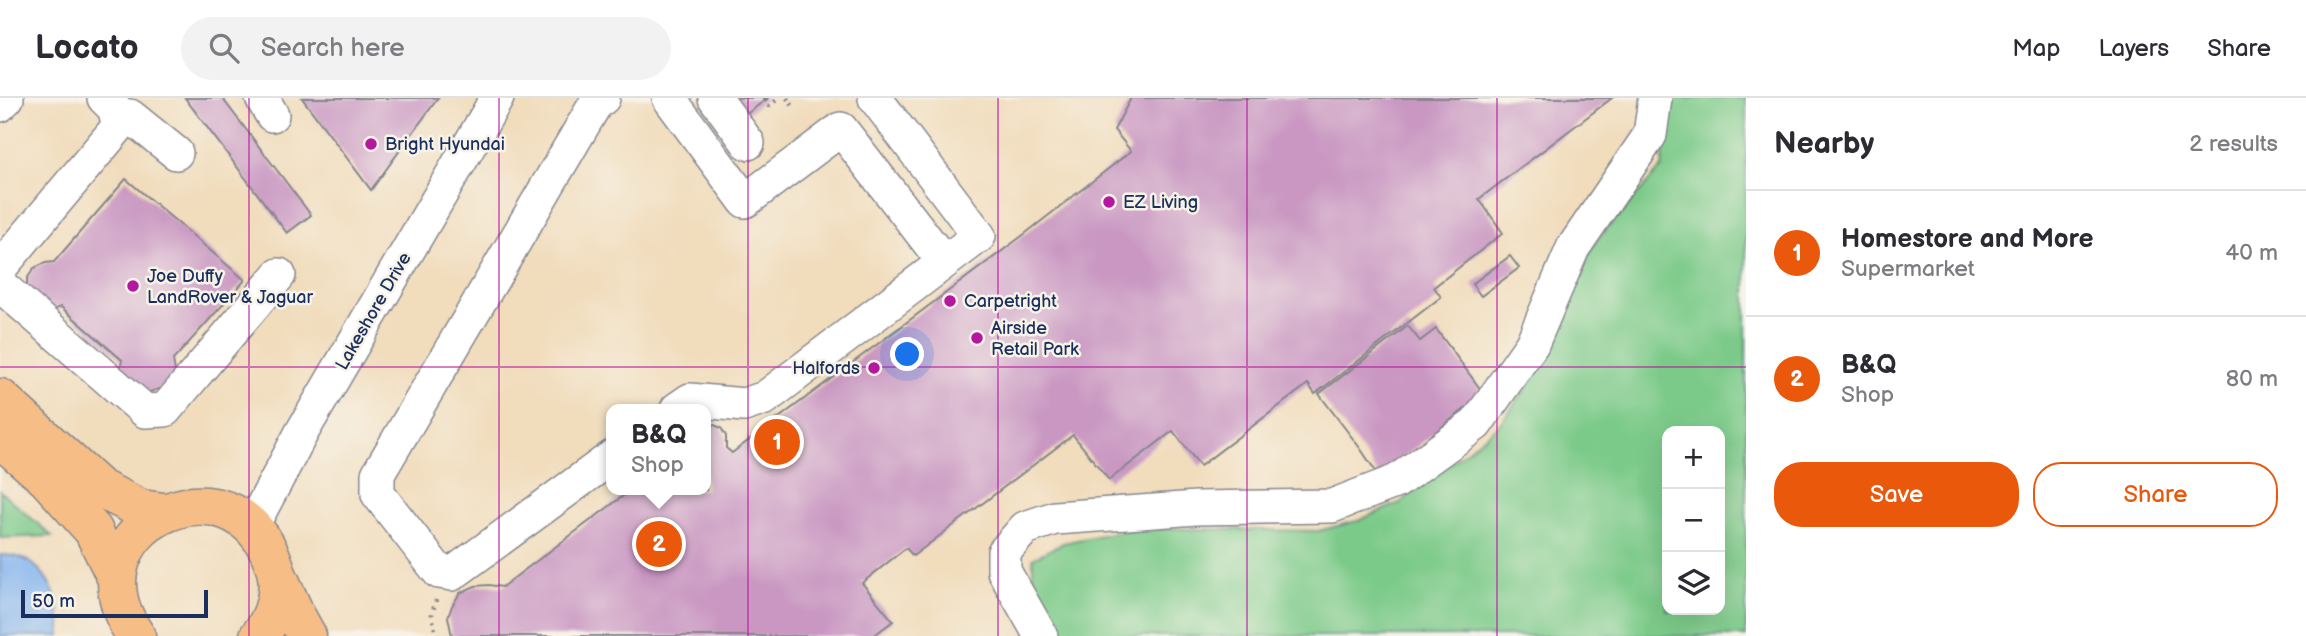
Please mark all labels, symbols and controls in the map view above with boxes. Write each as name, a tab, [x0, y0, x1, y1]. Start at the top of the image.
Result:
search box	[181, 17, 671, 80]
text: Locato	[35, 28, 139, 68]
icon: search	[205, 29, 243, 67]
text: Search here	[261, 33, 405, 64]
text: Map	[2012, 34, 2060, 63]
text: Layers	[2098, 34, 2169, 63]
text: Share	[2207, 34, 2271, 63]
text: Nearby	[1774, 126, 1874, 162]
text: 2 results	[2189, 130, 2278, 158]
place label: Bright Hyundai	[385, 134, 505, 155]
marker: Bright Hyundai	[363, 136, 379, 152]
place label: EZ Living	[1123, 192, 1198, 213]
marker: EZ Living	[1101, 194, 1117, 210]
text: Homestore and More	[1841, 224, 2093, 255]
text: 1	[1792, 239, 1802, 267]
text: 40 m	[2225, 239, 2278, 267]
street label: Lakeshore Drive	[331, 248, 416, 374]
text: Supermarket	[1841, 255, 1975, 283]
place label: Joe Duffy LandRover & Jaguar	[147, 266, 314, 308]
marker: Joe Duffy LandRover & Jaguar	[125, 278, 141, 294]
place label: Carpetright	[964, 291, 1057, 312]
marker: Carpetright	[942, 293, 958, 309]
place label: Airside Retail Park	[991, 318, 1079, 360]
marker: Airside Retail Park	[969, 330, 985, 346]
your location	[890, 337, 924, 371]
text: B&Q	[1841, 350, 1896, 381]
place label: Halfords	[792, 358, 860, 379]
marker: Halfords	[866, 360, 882, 376]
text: 2	[1790, 365, 1804, 393]
text: 80 m	[2226, 365, 2278, 393]
text: Shop	[1841, 381, 1894, 409]
popup	[606, 404, 711, 495]
pin: 1	[754, 416, 800, 468]
text: B&Q	[631, 420, 686, 451]
map controls	[1662, 426, 1725, 615]
button: +	[1662, 426, 1725, 489]
text: Shop	[631, 451, 684, 479]
button: Save	[1774, 462, 2019, 527]
button: Share	[2033, 462, 2278, 527]
button: −	[1662, 489, 1725, 552]
pin: 2	[636, 518, 682, 570]
button: layers	[1662, 552, 1725, 615]
scale bar	[21, 587, 208, 619]
text: 50 m	[32, 590, 75, 613]

